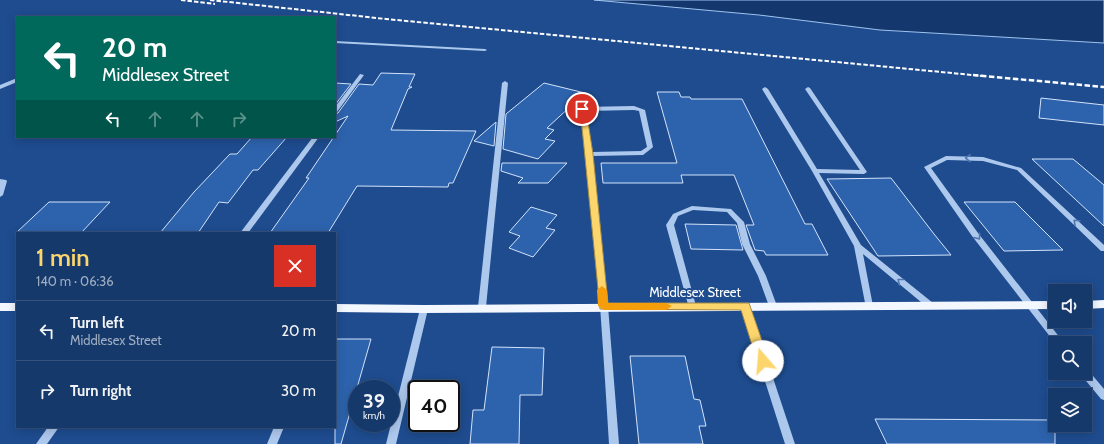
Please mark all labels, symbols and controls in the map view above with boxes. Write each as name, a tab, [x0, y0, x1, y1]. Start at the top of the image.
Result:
text: 20 m	[102, 30, 167, 64]
icon: left	[36, 32, 88, 84]
text: Middlesex Street	[102, 64, 229, 86]
pin	[565, 92, 599, 126]
icon: arrive	[571, 98, 593, 120]
icon: left	[102, 108, 124, 130]
icon: ahead	[144, 108, 166, 130]
icon: ahead	[186, 108, 208, 130]
icon: right	[228, 108, 250, 130]
one-way arrow	[965, 154, 971, 163]
one-way arrow	[1073, 220, 1080, 227]
one-way arrow	[973, 233, 980, 240]
text: 1 min	[36, 243, 90, 272]
button: close	[274, 245, 316, 287]
text: 140 m · 06:36	[36, 273, 114, 289]
one-way arrow	[898, 278, 905, 285]
street label: Middlesex Street	[649, 284, 741, 300]
map controls	[1048, 284, 1092, 432]
button: sound	[1048, 284, 1092, 328]
text: Turn left	[70, 314, 124, 332]
icon: left	[36, 320, 58, 342]
text: 20 m	[281, 322, 316, 340]
text: Middlesex Street	[70, 332, 162, 348]
button: search	[1048, 336, 1092, 380]
position arrow	[742, 340, 784, 382]
icon: right	[36, 380, 58, 402]
speed limit sign: 40	[408, 380, 460, 432]
text: Turn right	[70, 382, 131, 400]
text: 30 m	[281, 382, 316, 400]
button: layers	[1048, 388, 1092, 432]
text: 39	[363, 389, 385, 413]
text: km/h	[363, 409, 385, 422]

